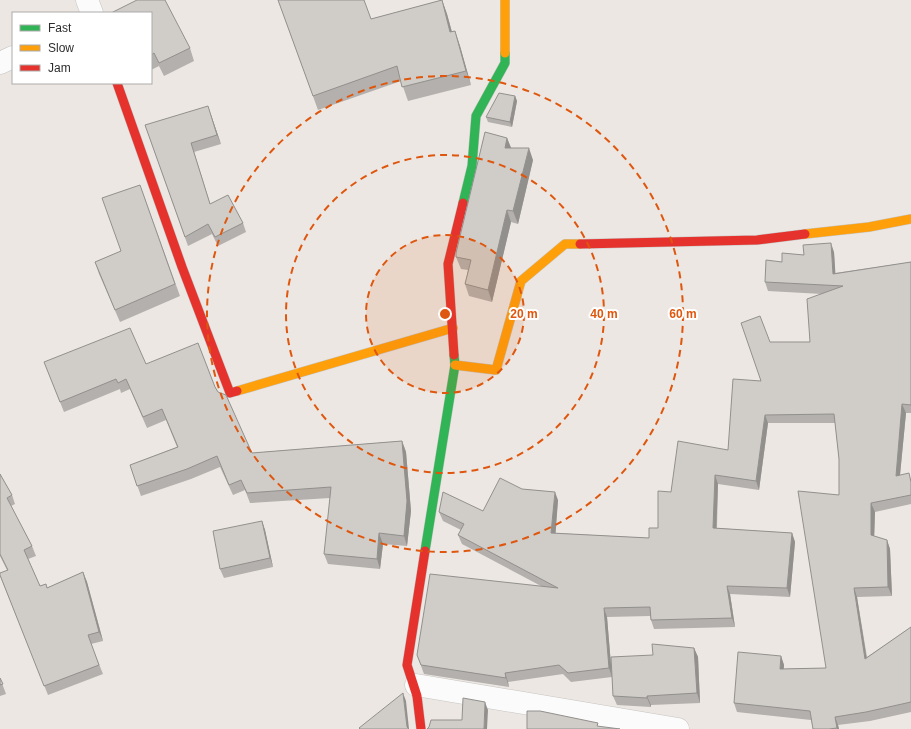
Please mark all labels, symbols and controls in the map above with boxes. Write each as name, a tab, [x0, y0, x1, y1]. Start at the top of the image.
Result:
legend	[12, 12, 152, 84]
text: Fast	[48, 21, 72, 35]
text: Slow	[48, 41, 74, 55]
text: Jam	[48, 61, 71, 75]
centre of rings	[438, 307, 452, 321]
text: 20 m	[510, 307, 538, 321]
text: 40 m	[590, 307, 618, 321]
text: 60 m	[669, 307, 697, 321]

